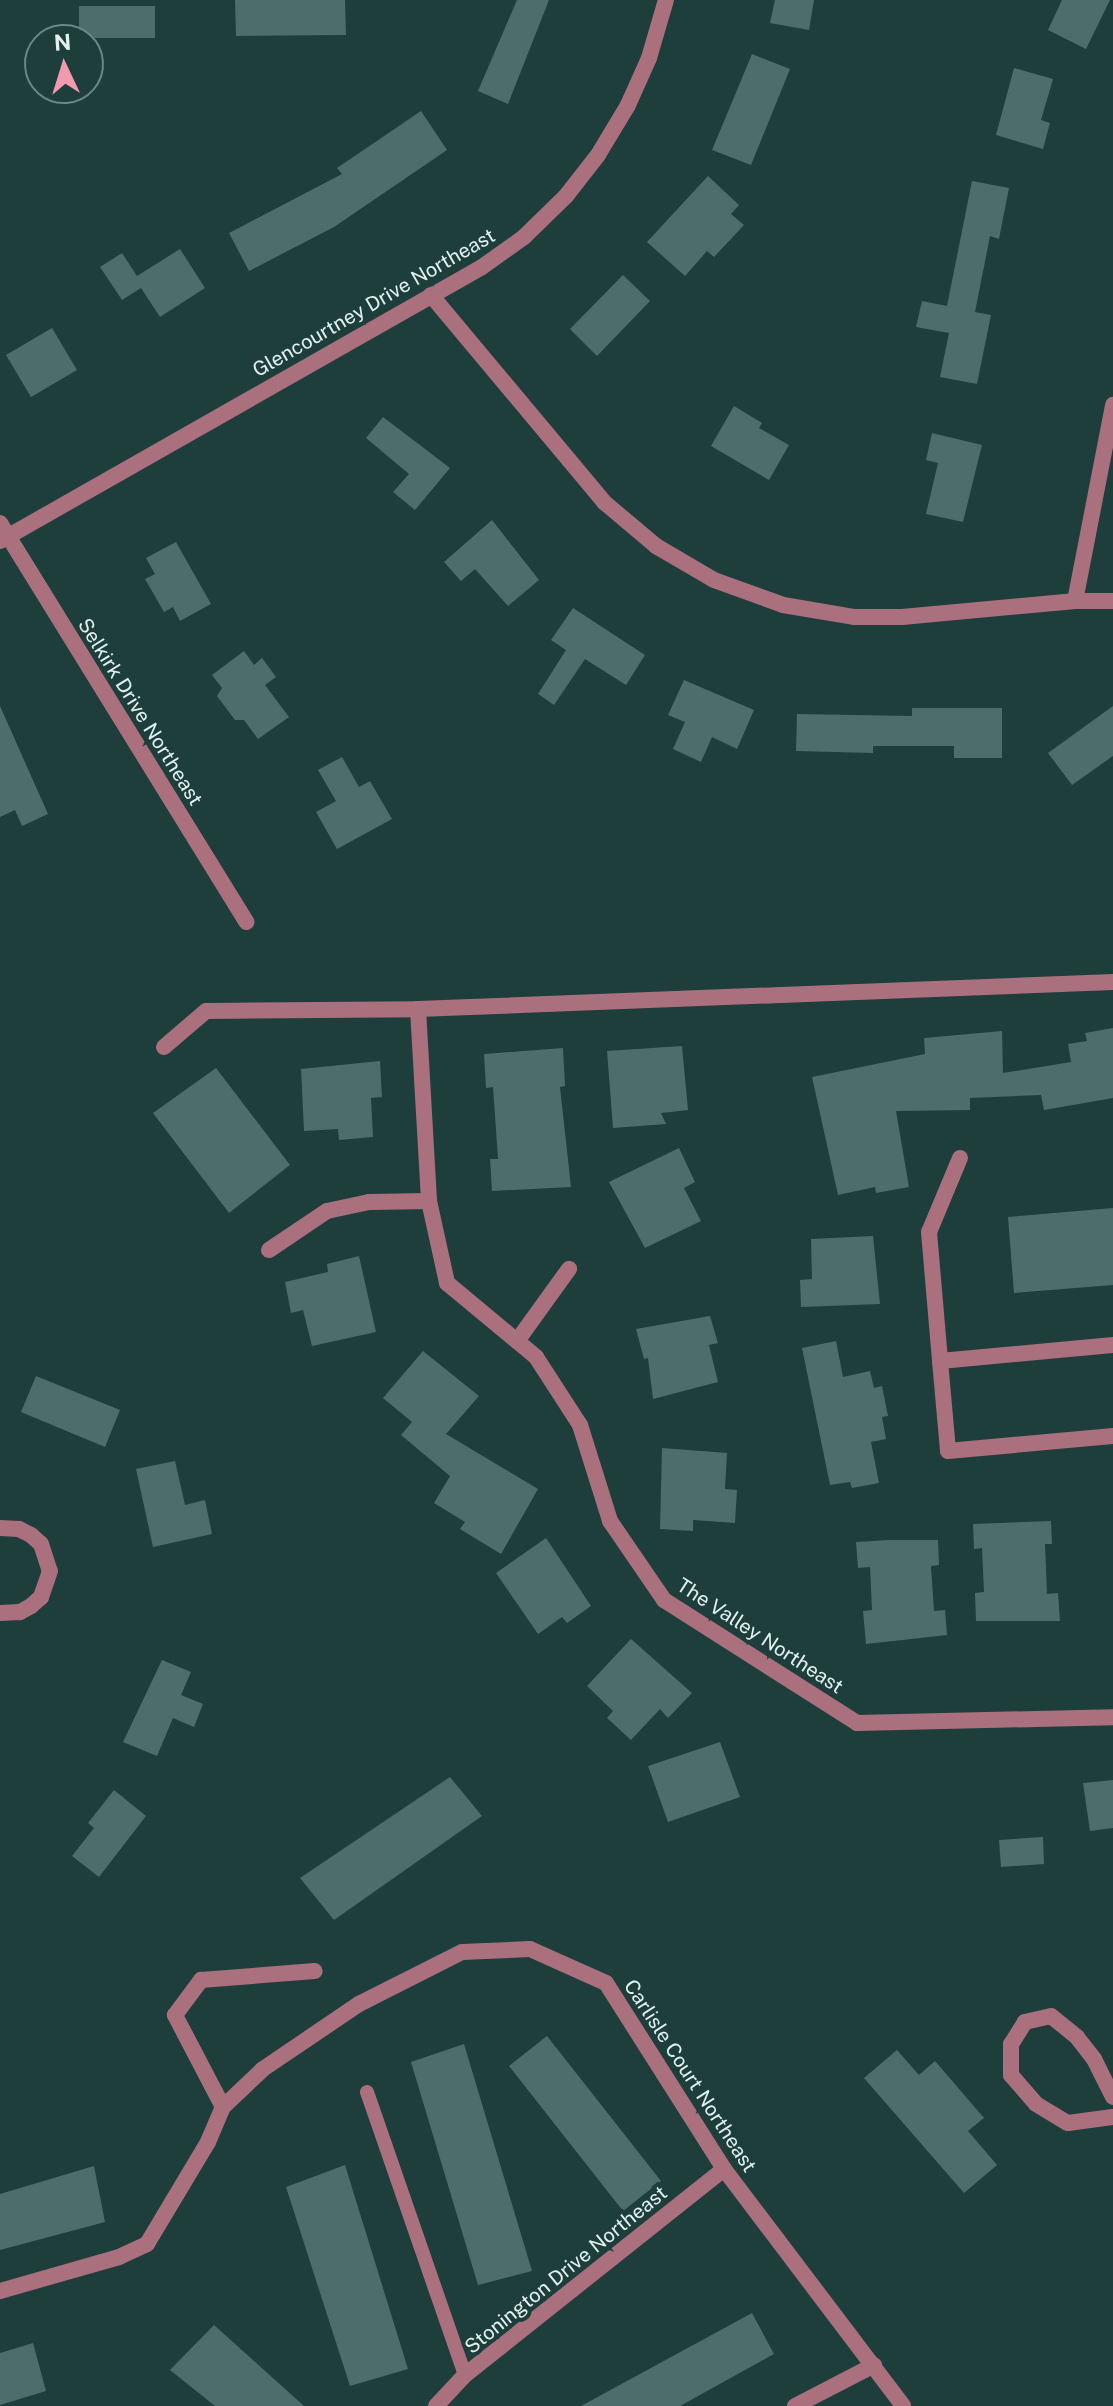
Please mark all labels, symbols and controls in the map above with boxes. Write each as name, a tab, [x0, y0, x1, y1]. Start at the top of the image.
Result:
north arrow	[24, 24, 104, 104]
text: N	[53, 28, 72, 56]
street label: Glencourtney Drive Northeast	[248, 224, 500, 382]
street label: Selkirk Drive Northeast	[72, 614, 208, 810]
street label: The Valley Northeast	[672, 1573, 848, 1699]
street label: Carlisle Court Northeast	[619, 1975, 761, 2177]
street label: Stonington Drive Northeast	[460, 2181, 672, 2359]

